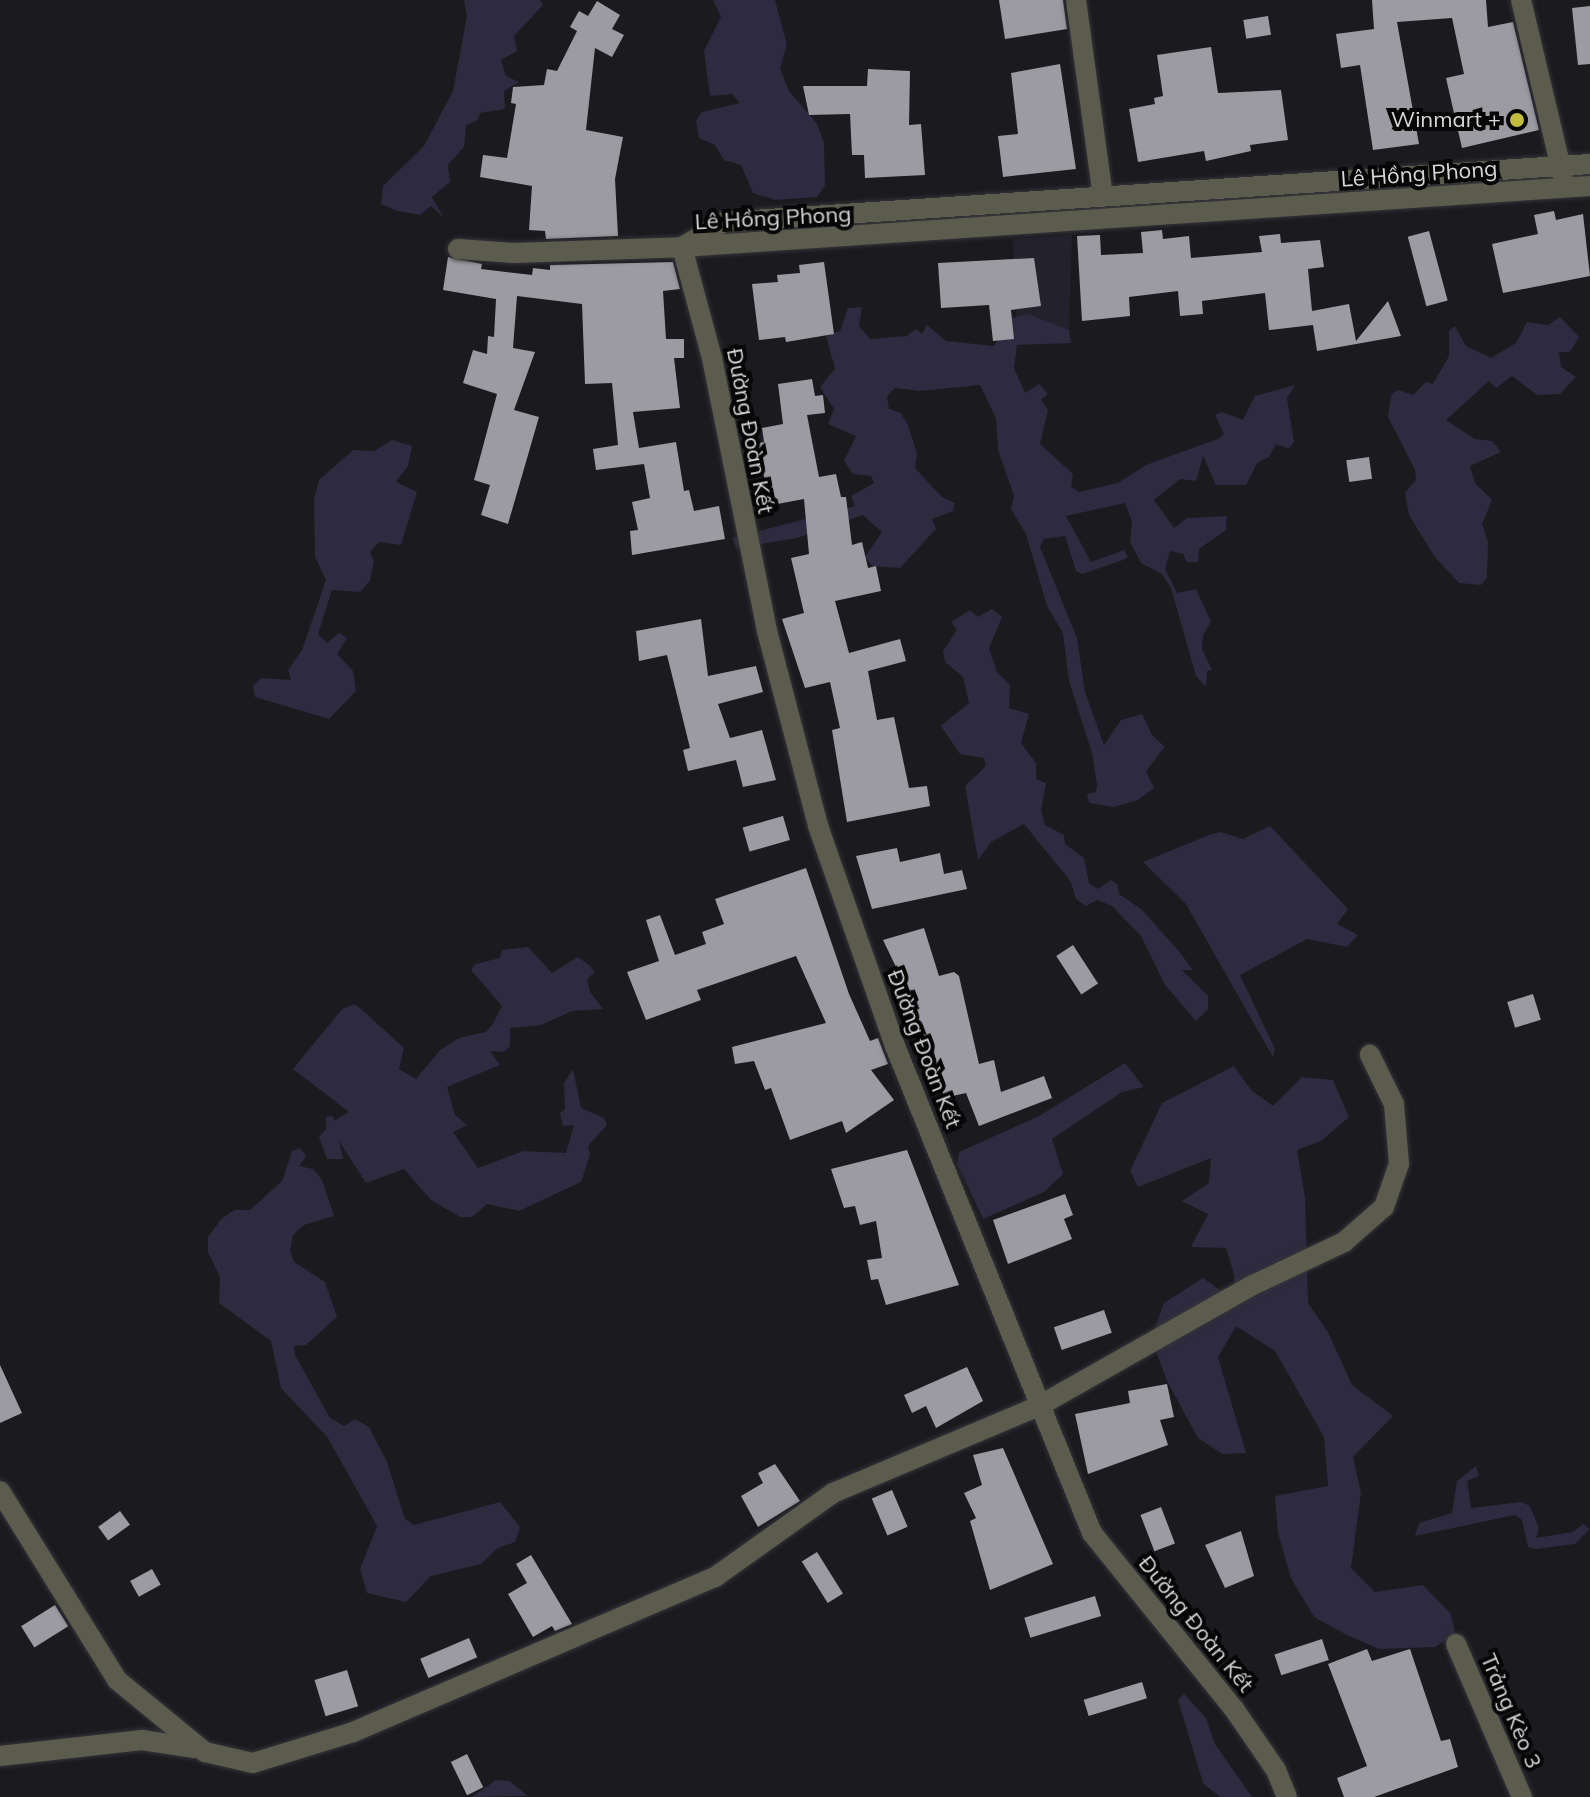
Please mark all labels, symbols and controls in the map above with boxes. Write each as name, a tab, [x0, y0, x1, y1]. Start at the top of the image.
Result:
place label: Winmart +	[1391, 107, 1501, 133]
marker: Winmart +	[1508, 111, 1526, 129]
street label: Lê Hồng Phong	[1340, 155, 1498, 193]
street label: Lê Hồng Phong	[694, 201, 852, 235]
street label: Đường Đoàn Kết	[721, 346, 779, 516]
street label: Đường Đoàn Kết	[882, 966, 966, 1132]
street label: Đường Đoàn Kết	[1133, 1550, 1259, 1698]
street label: Trảng Kèo 3	[1475, 1650, 1547, 1772]

